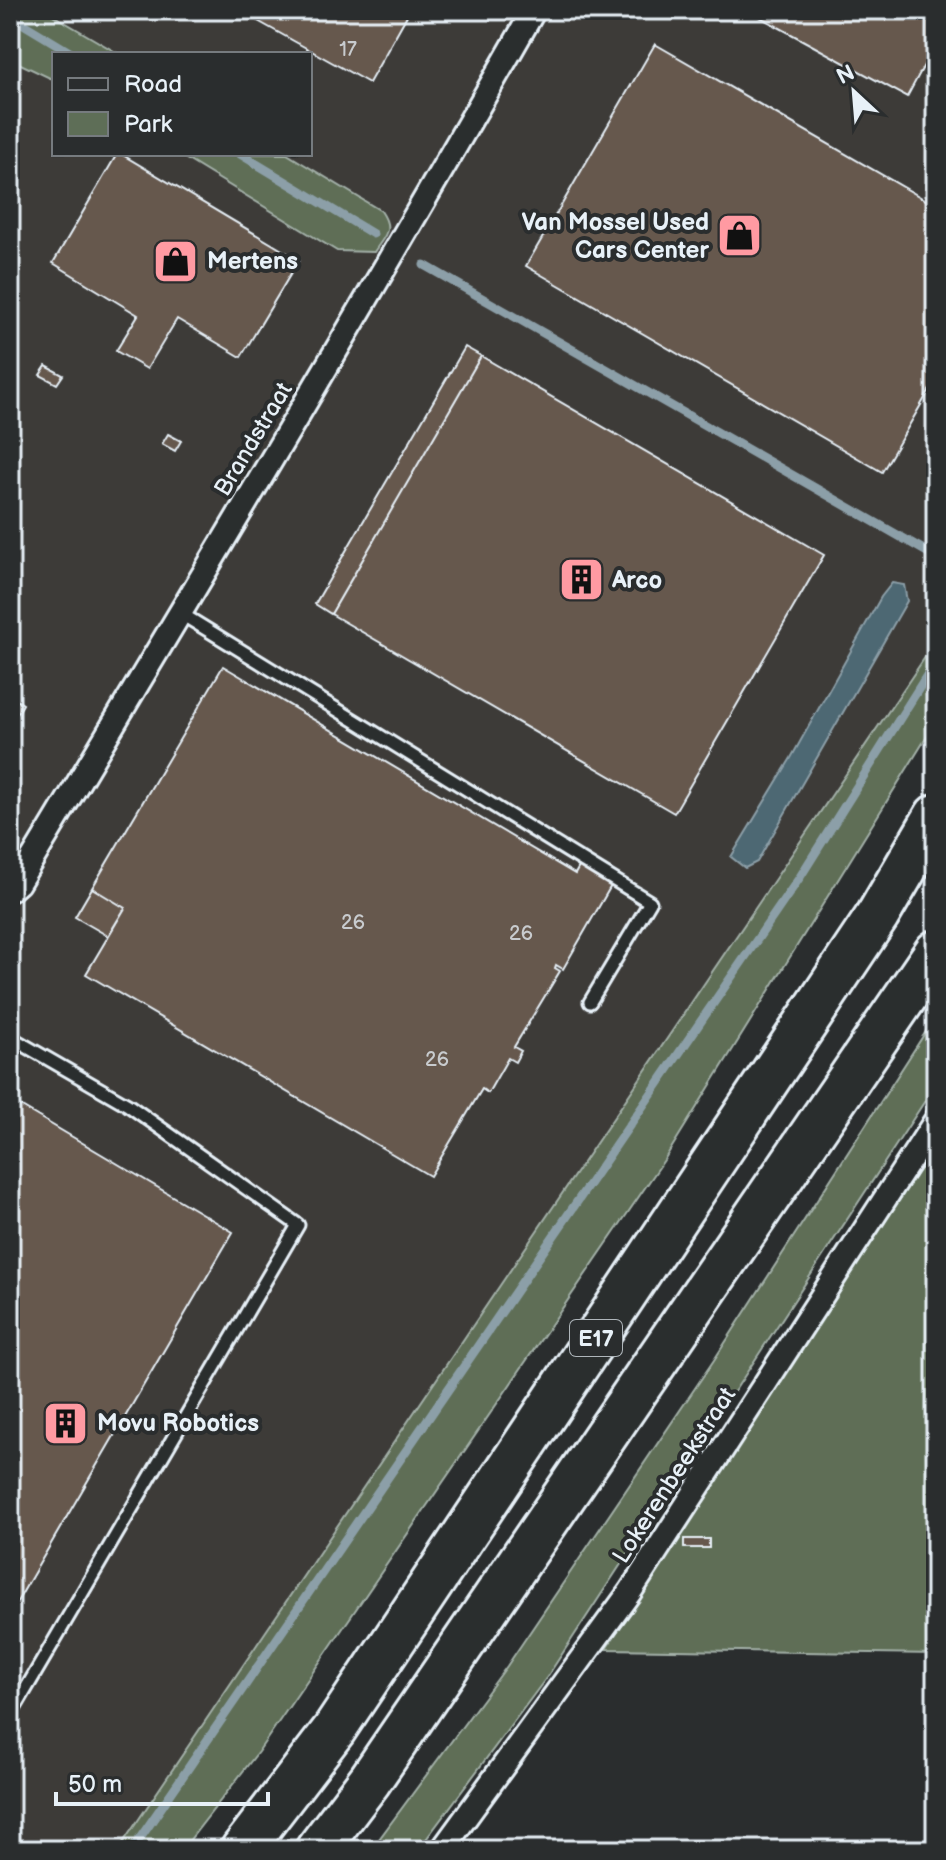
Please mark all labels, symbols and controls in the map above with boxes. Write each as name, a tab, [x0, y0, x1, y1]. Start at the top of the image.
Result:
house number: 17	[339, 38, 357, 62]
legend	[52, 52, 312, 156]
north arrow	[814, 52, 894, 132]
text: N	[833, 60, 859, 91]
text: Road	[124, 70, 182, 99]
text: Park	[124, 110, 172, 139]
place label: Van Mossel Used Cars Center	[521, 208, 709, 265]
shop icon: Van Mossel Used Cars Center	[716, 212, 764, 260]
shop icon: Mertens	[152, 237, 200, 285]
place label: Mertens	[207, 247, 298, 276]
street label: Brandstraat	[208, 377, 299, 501]
building icon: Arco	[557, 556, 605, 604]
place label: Arco	[611, 566, 662, 595]
house number: 26	[341, 911, 365, 935]
house number: 26	[509, 922, 533, 946]
house number: 26	[425, 1048, 449, 1072]
road number: E17	[570, 1320, 622, 1356]
street label: Lokerenbeekstraat	[607, 1381, 743, 1569]
building icon: Movu Robotics	[42, 1399, 90, 1447]
place label: Movu Robotics	[97, 1409, 259, 1438]
scale bar	[56, 1756, 268, 1806]
text: 50 m	[68, 1770, 122, 1799]

